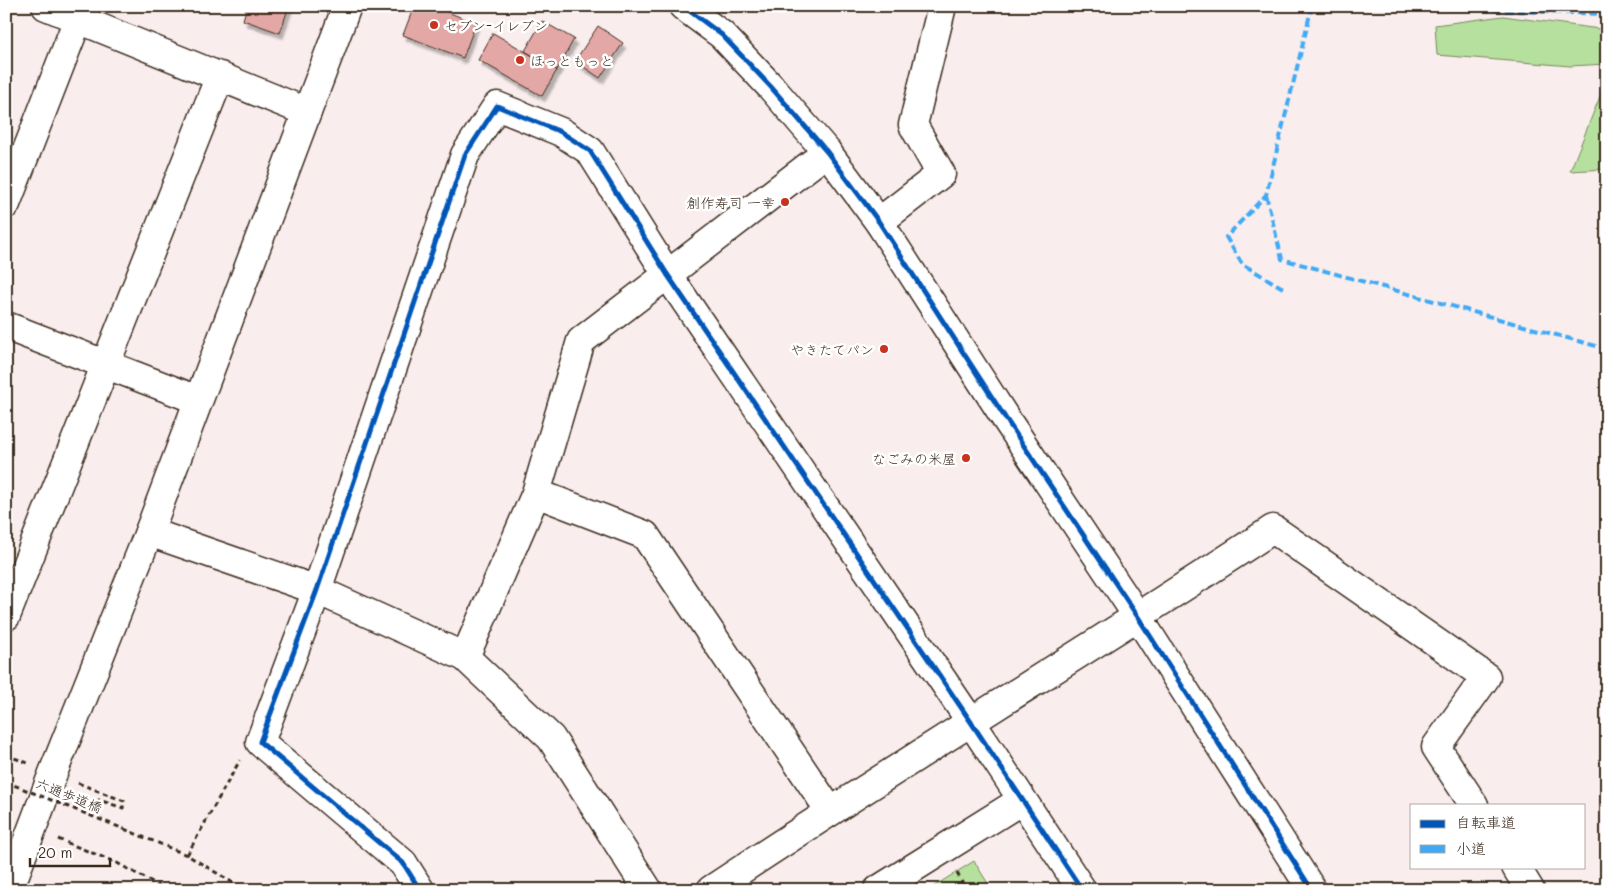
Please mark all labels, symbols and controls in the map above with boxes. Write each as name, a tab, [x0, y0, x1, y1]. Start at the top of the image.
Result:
place label: セブン-イレブン	[444, 16, 548, 35]
marker: セブン-イレブン	[428, 19, 440, 31]
place label: ほっともっと	[530, 51, 614, 70]
marker: ほっともっと	[514, 54, 526, 66]
place label: 創作寿司 一幸	[687, 193, 775, 212]
marker: 創作寿司 一幸	[779, 196, 791, 208]
place label: やきたてパン	[791, 340, 874, 359]
marker: やきたてパン	[878, 343, 890, 355]
place label: なごみの米屋	[872, 449, 956, 468]
marker: なごみの米屋	[960, 452, 972, 464]
street label: 六通歩道橋	[33, 773, 105, 817]
legend	[1410, 804, 1586, 868]
text: 自転車道	[1456, 812, 1516, 832]
scale bar	[30, 836, 110, 868]
text: 小道	[1456, 838, 1486, 858]
text: 20 m	[38, 842, 72, 862]

